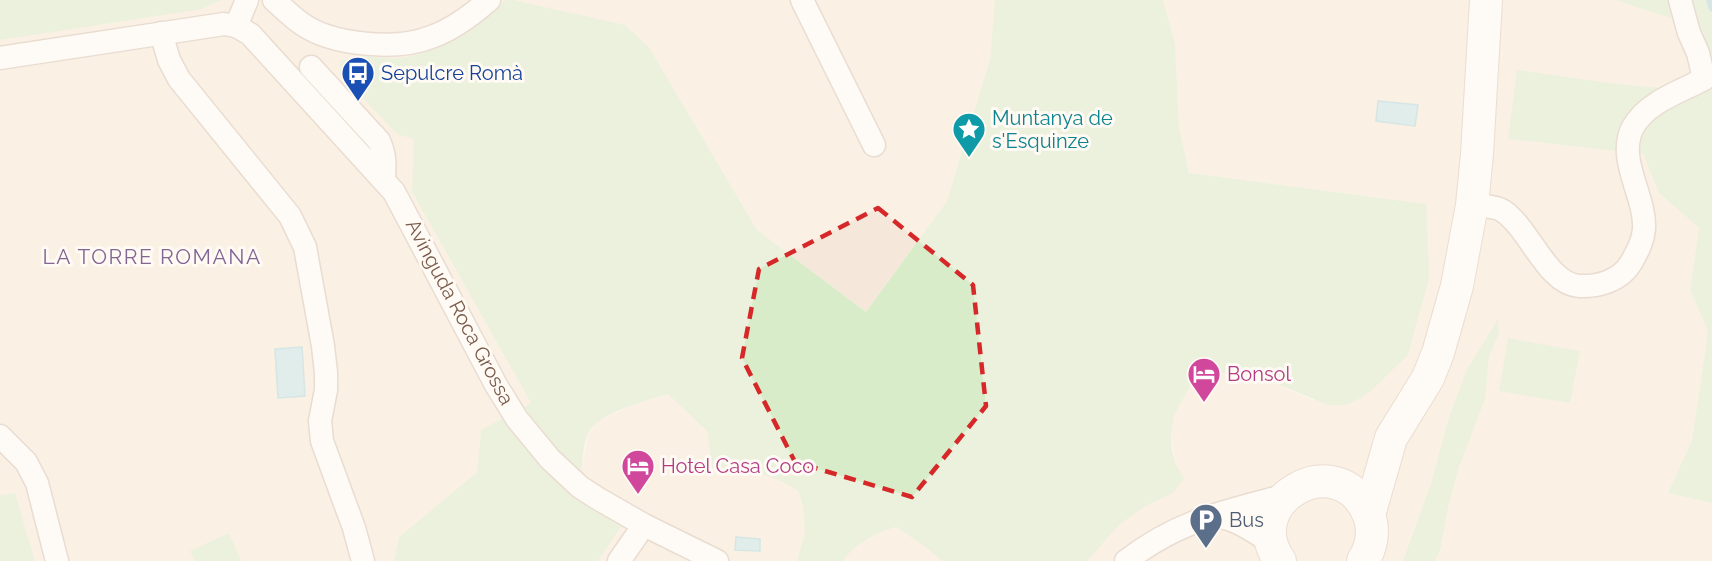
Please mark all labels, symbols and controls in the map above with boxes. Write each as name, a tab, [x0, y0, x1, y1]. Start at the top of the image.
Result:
bus stop icon: Sepulcre Romà	[340, 55, 376, 102]
place label: Sepulcre Romà	[381, 61, 523, 85]
place label: Muntanya de s'Esquinze	[992, 106, 1113, 153]
place icon: Muntanya de s'Esquinze	[951, 111, 987, 158]
street label: Avinguda Roca Grossa	[401, 215, 519, 409]
district label: LA TORRE ROMANA	[42, 244, 262, 269]
hotel icon: Bonsol	[1186, 356, 1222, 403]
place label: Bonsol	[1227, 362, 1291, 386]
hotel icon: Hotel Casa Coco	[620, 448, 656, 495]
place label: Hotel Casa Coco	[661, 454, 814, 478]
parking icon: Bus	[1188, 502, 1224, 549]
place label: Bus	[1229, 508, 1264, 532]

